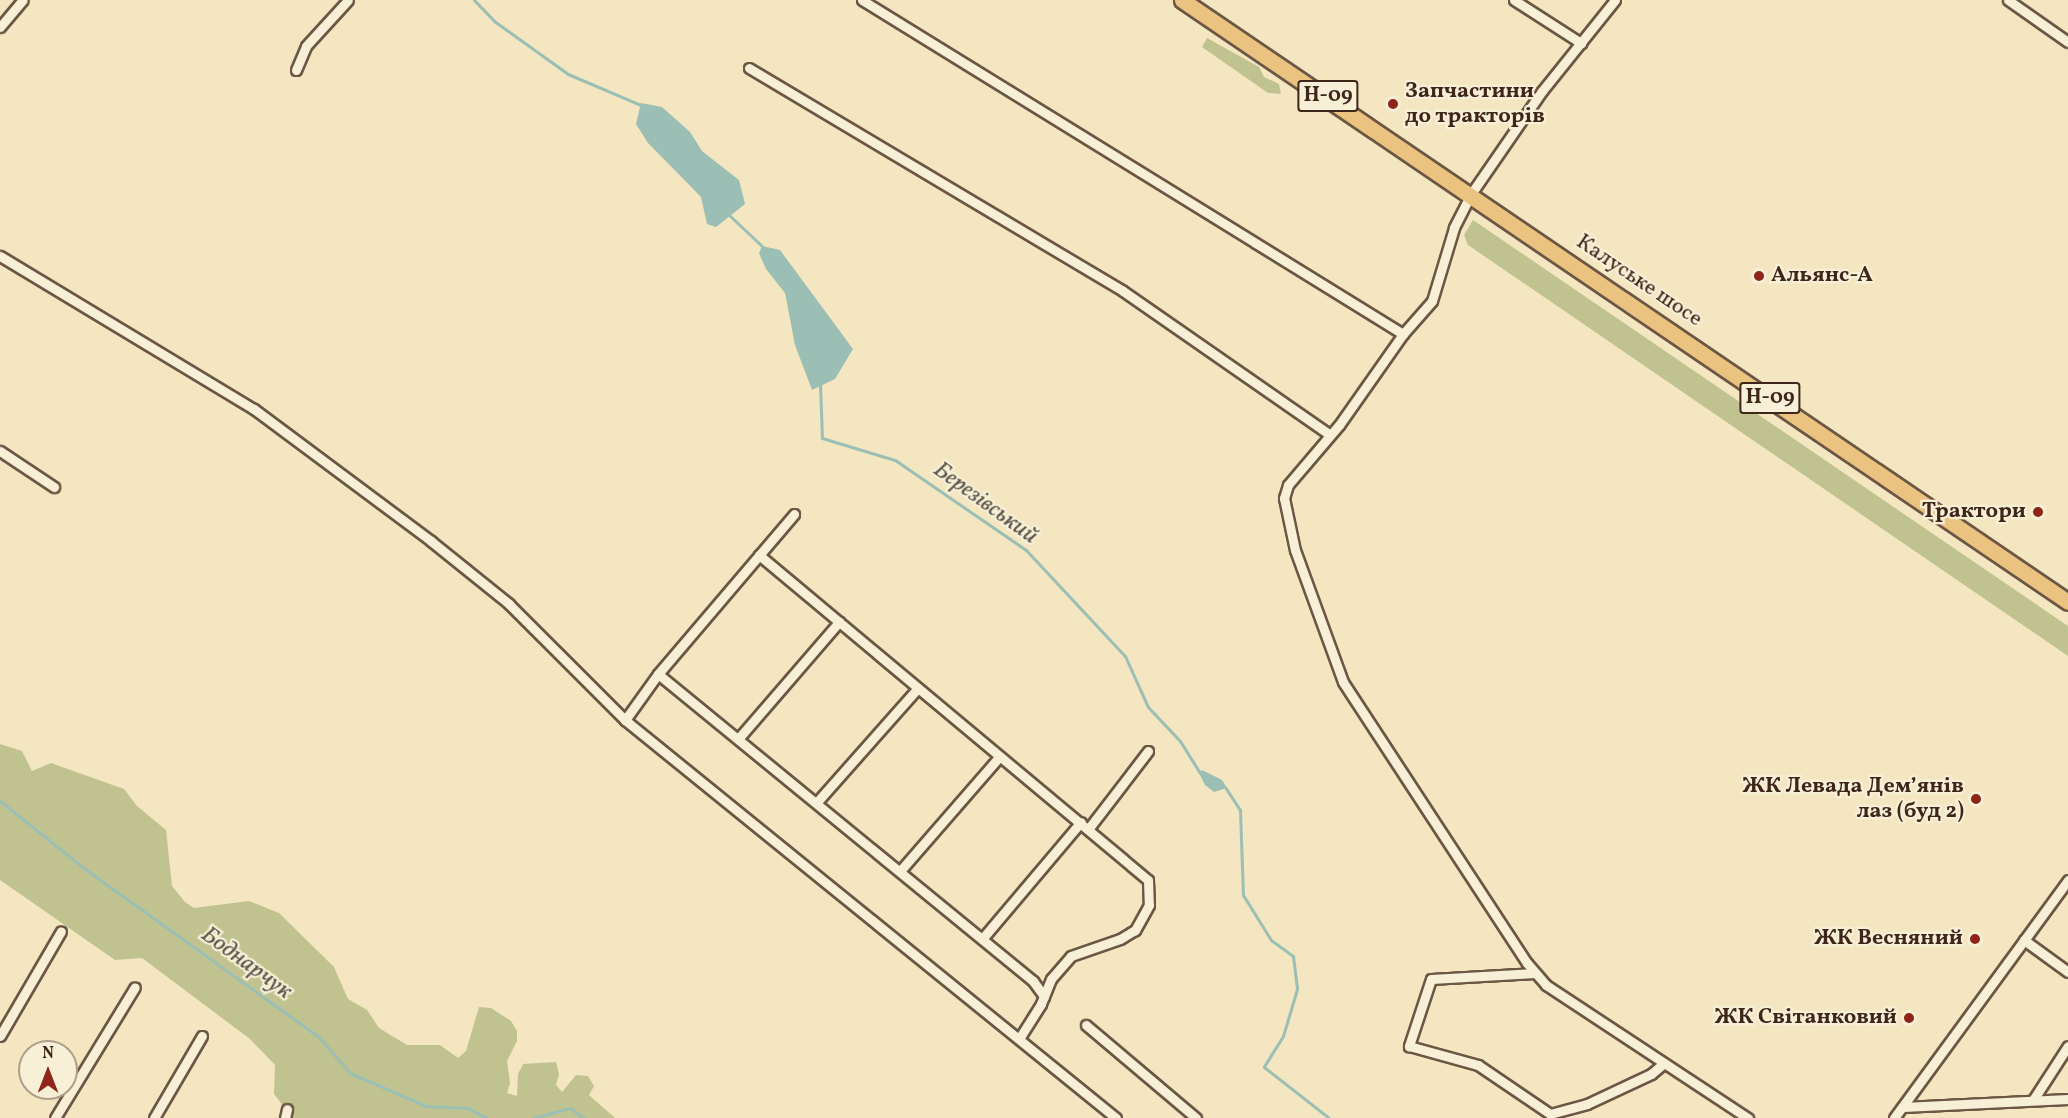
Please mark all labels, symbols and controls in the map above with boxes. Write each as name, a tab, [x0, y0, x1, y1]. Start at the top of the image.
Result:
road number: Н-09	[1296, 78, 1360, 114]
place label: Запчастини до тракторів	[1405, 78, 1545, 130]
marker: Запчастини до тракторів	[1386, 97, 1400, 111]
street label: Калуське шосе	[1571, 229, 1707, 333]
place label: Альянс-А	[1771, 263, 1873, 289]
marker: Альянс-А	[1752, 269, 1766, 283]
road number: Н-09	[1738, 380, 1802, 416]
water label: Березівський	[927, 457, 1043, 551]
place label: Трактори	[1922, 499, 2026, 525]
marker: Трактори	[2031, 505, 2045, 519]
place label: ЖК Левада Дем’янів лаз (буд 2)	[1742, 773, 1964, 824]
marker: ЖК Левада Дем’янів лаз (буд 2)	[1969, 792, 1983, 806]
water label: Боднарчук	[195, 921, 297, 1007]
place label: ЖК Весняний	[1814, 926, 1963, 952]
marker: ЖК Весняний	[1968, 932, 1982, 946]
place label: ЖК Світанковий	[1715, 1005, 1897, 1031]
marker: ЖК Світанковий	[1902, 1011, 1916, 1025]
north arrow	[18, 1040, 78, 1100]
text: N	[42, 1043, 54, 1065]

